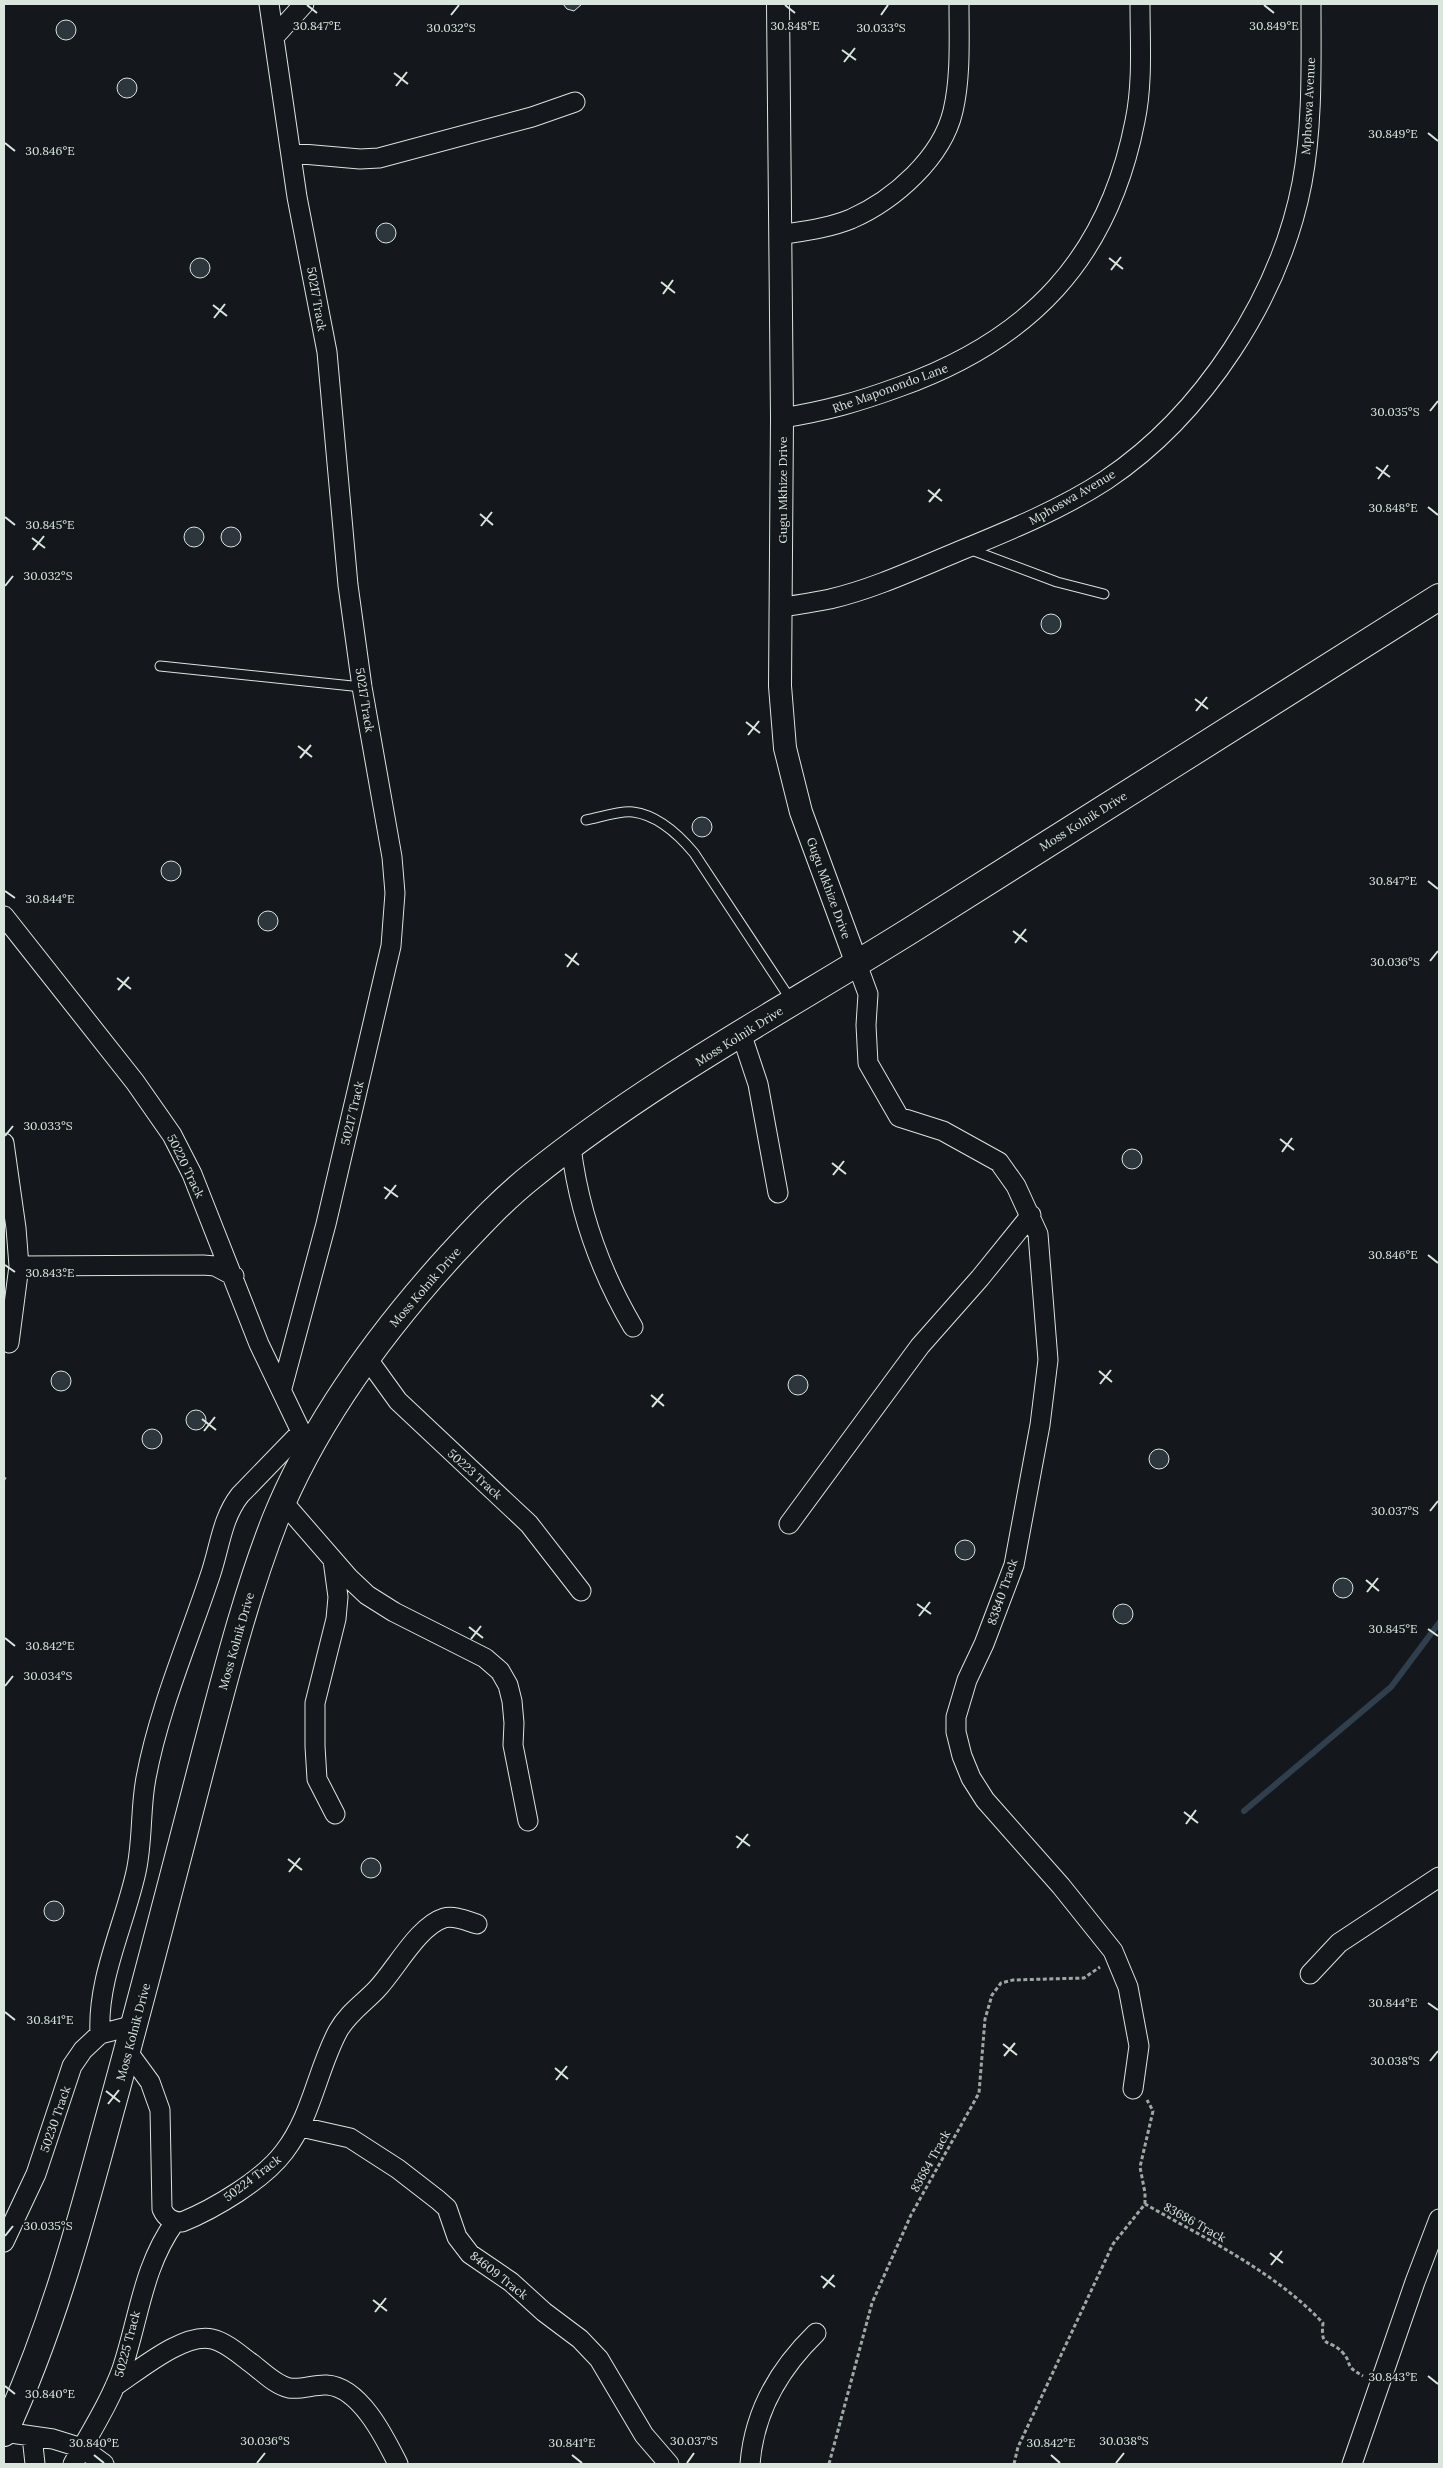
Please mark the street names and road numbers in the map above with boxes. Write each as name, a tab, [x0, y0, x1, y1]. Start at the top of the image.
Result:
street label: Mphoswa Avenue	[1298, 56, 1318, 155]
street label: 50217 Track	[304, 266, 330, 333]
street label: Rhe Maponondo Lane	[830, 360, 950, 416]
street label: Gugu Mkhize Drive	[775, 436, 790, 544]
street label: Mphoswa Avenue	[1026, 466, 1118, 528]
street label: 50217 Track	[353, 667, 378, 734]
street label: Moss Kolnik Drive	[1036, 788, 1130, 854]
street label: Gugu Mkhize Drive	[804, 835, 855, 941]
street label: Moss Kolnik Drive	[692, 1003, 786, 1069]
street label: 50217 Track	[337, 1079, 367, 1146]
street label: 50220 Track	[164, 1132, 208, 1201]
street label: Moss Kolnik Drive	[386, 1244, 464, 1330]
street label: 50223 Track	[445, 1446, 506, 1503]
street label: 83840 Track	[984, 1556, 1020, 1627]
street label: Moss Kolnik Drive	[215, 1590, 257, 1692]
street label: Moss Kolnik Drive	[113, 1981, 153, 2083]
street label: 50230 Track	[37, 2083, 74, 2154]
street label: 83684 Track	[907, 2127, 953, 2195]
street label: 50224 Track	[220, 2151, 284, 2204]
street label: 83686 Track	[1161, 2199, 1229, 2246]
street label: 84609 Track	[467, 2248, 531, 2303]
street label: 50225 Track	[111, 2309, 143, 2379]

